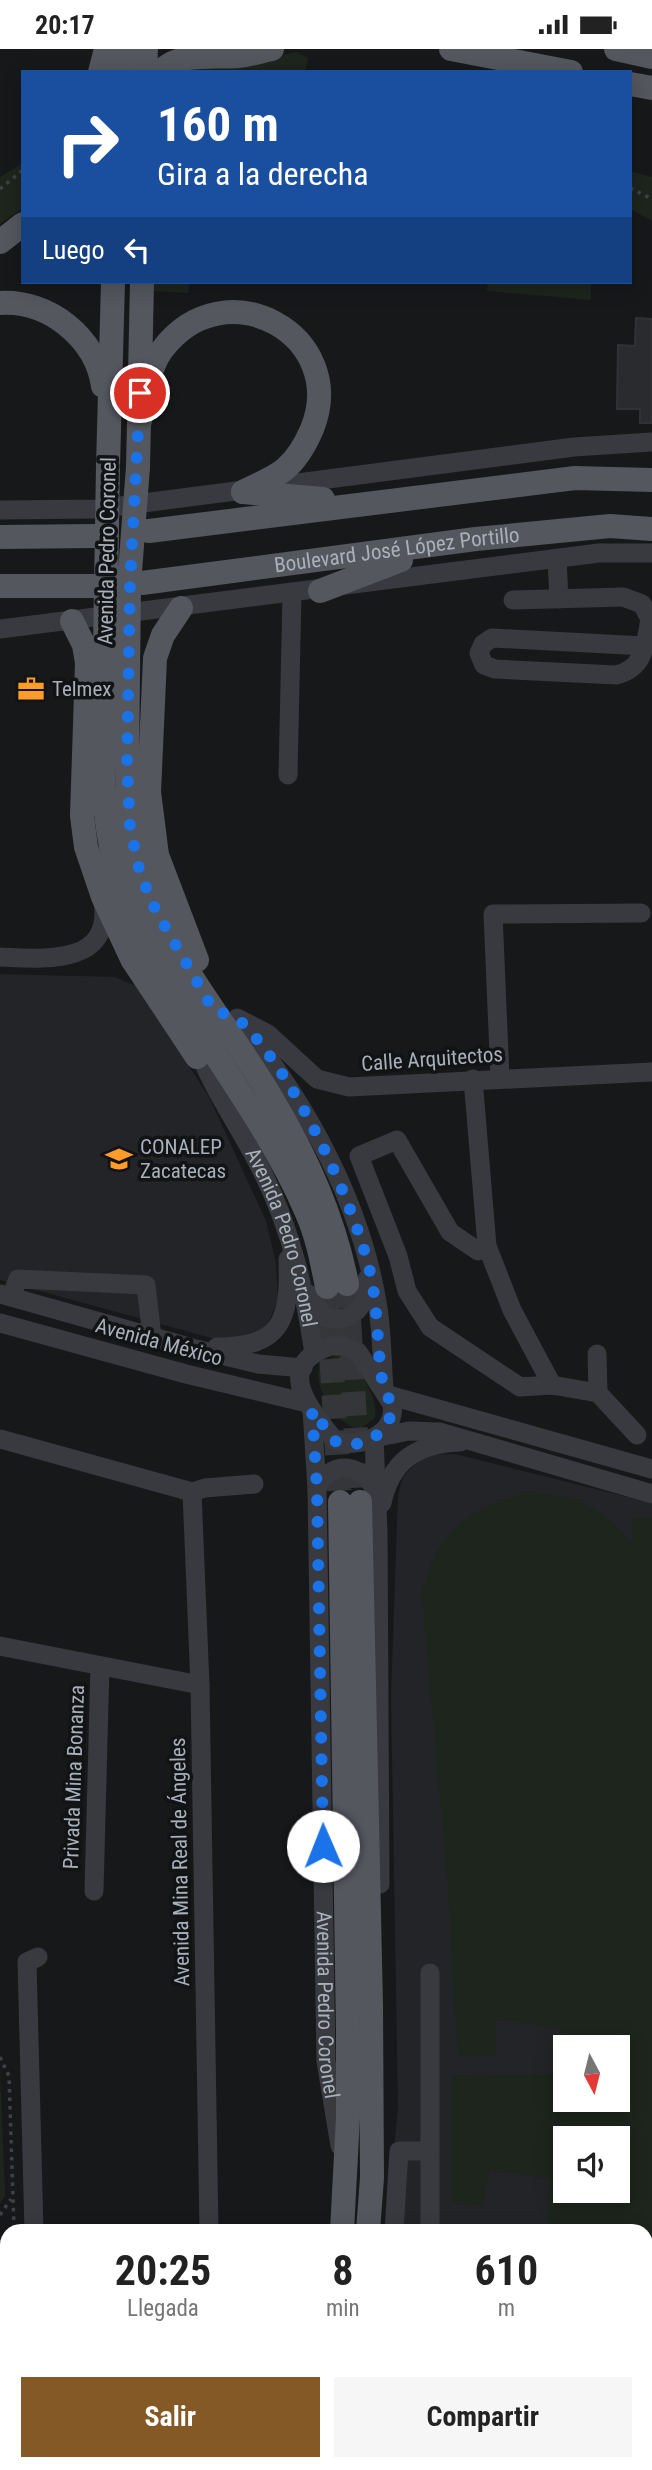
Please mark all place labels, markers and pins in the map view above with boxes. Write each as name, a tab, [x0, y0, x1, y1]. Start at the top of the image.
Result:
pin	[110, 363, 170, 423]
office icon: Telmex	[16, 674, 46, 704]
place label: Telmex	[52, 677, 111, 701]
place label: CONALEP Zacatecas	[140, 1135, 226, 1183]
school or university icon: CONALEP Zacatecas	[104, 1144, 134, 1174]

